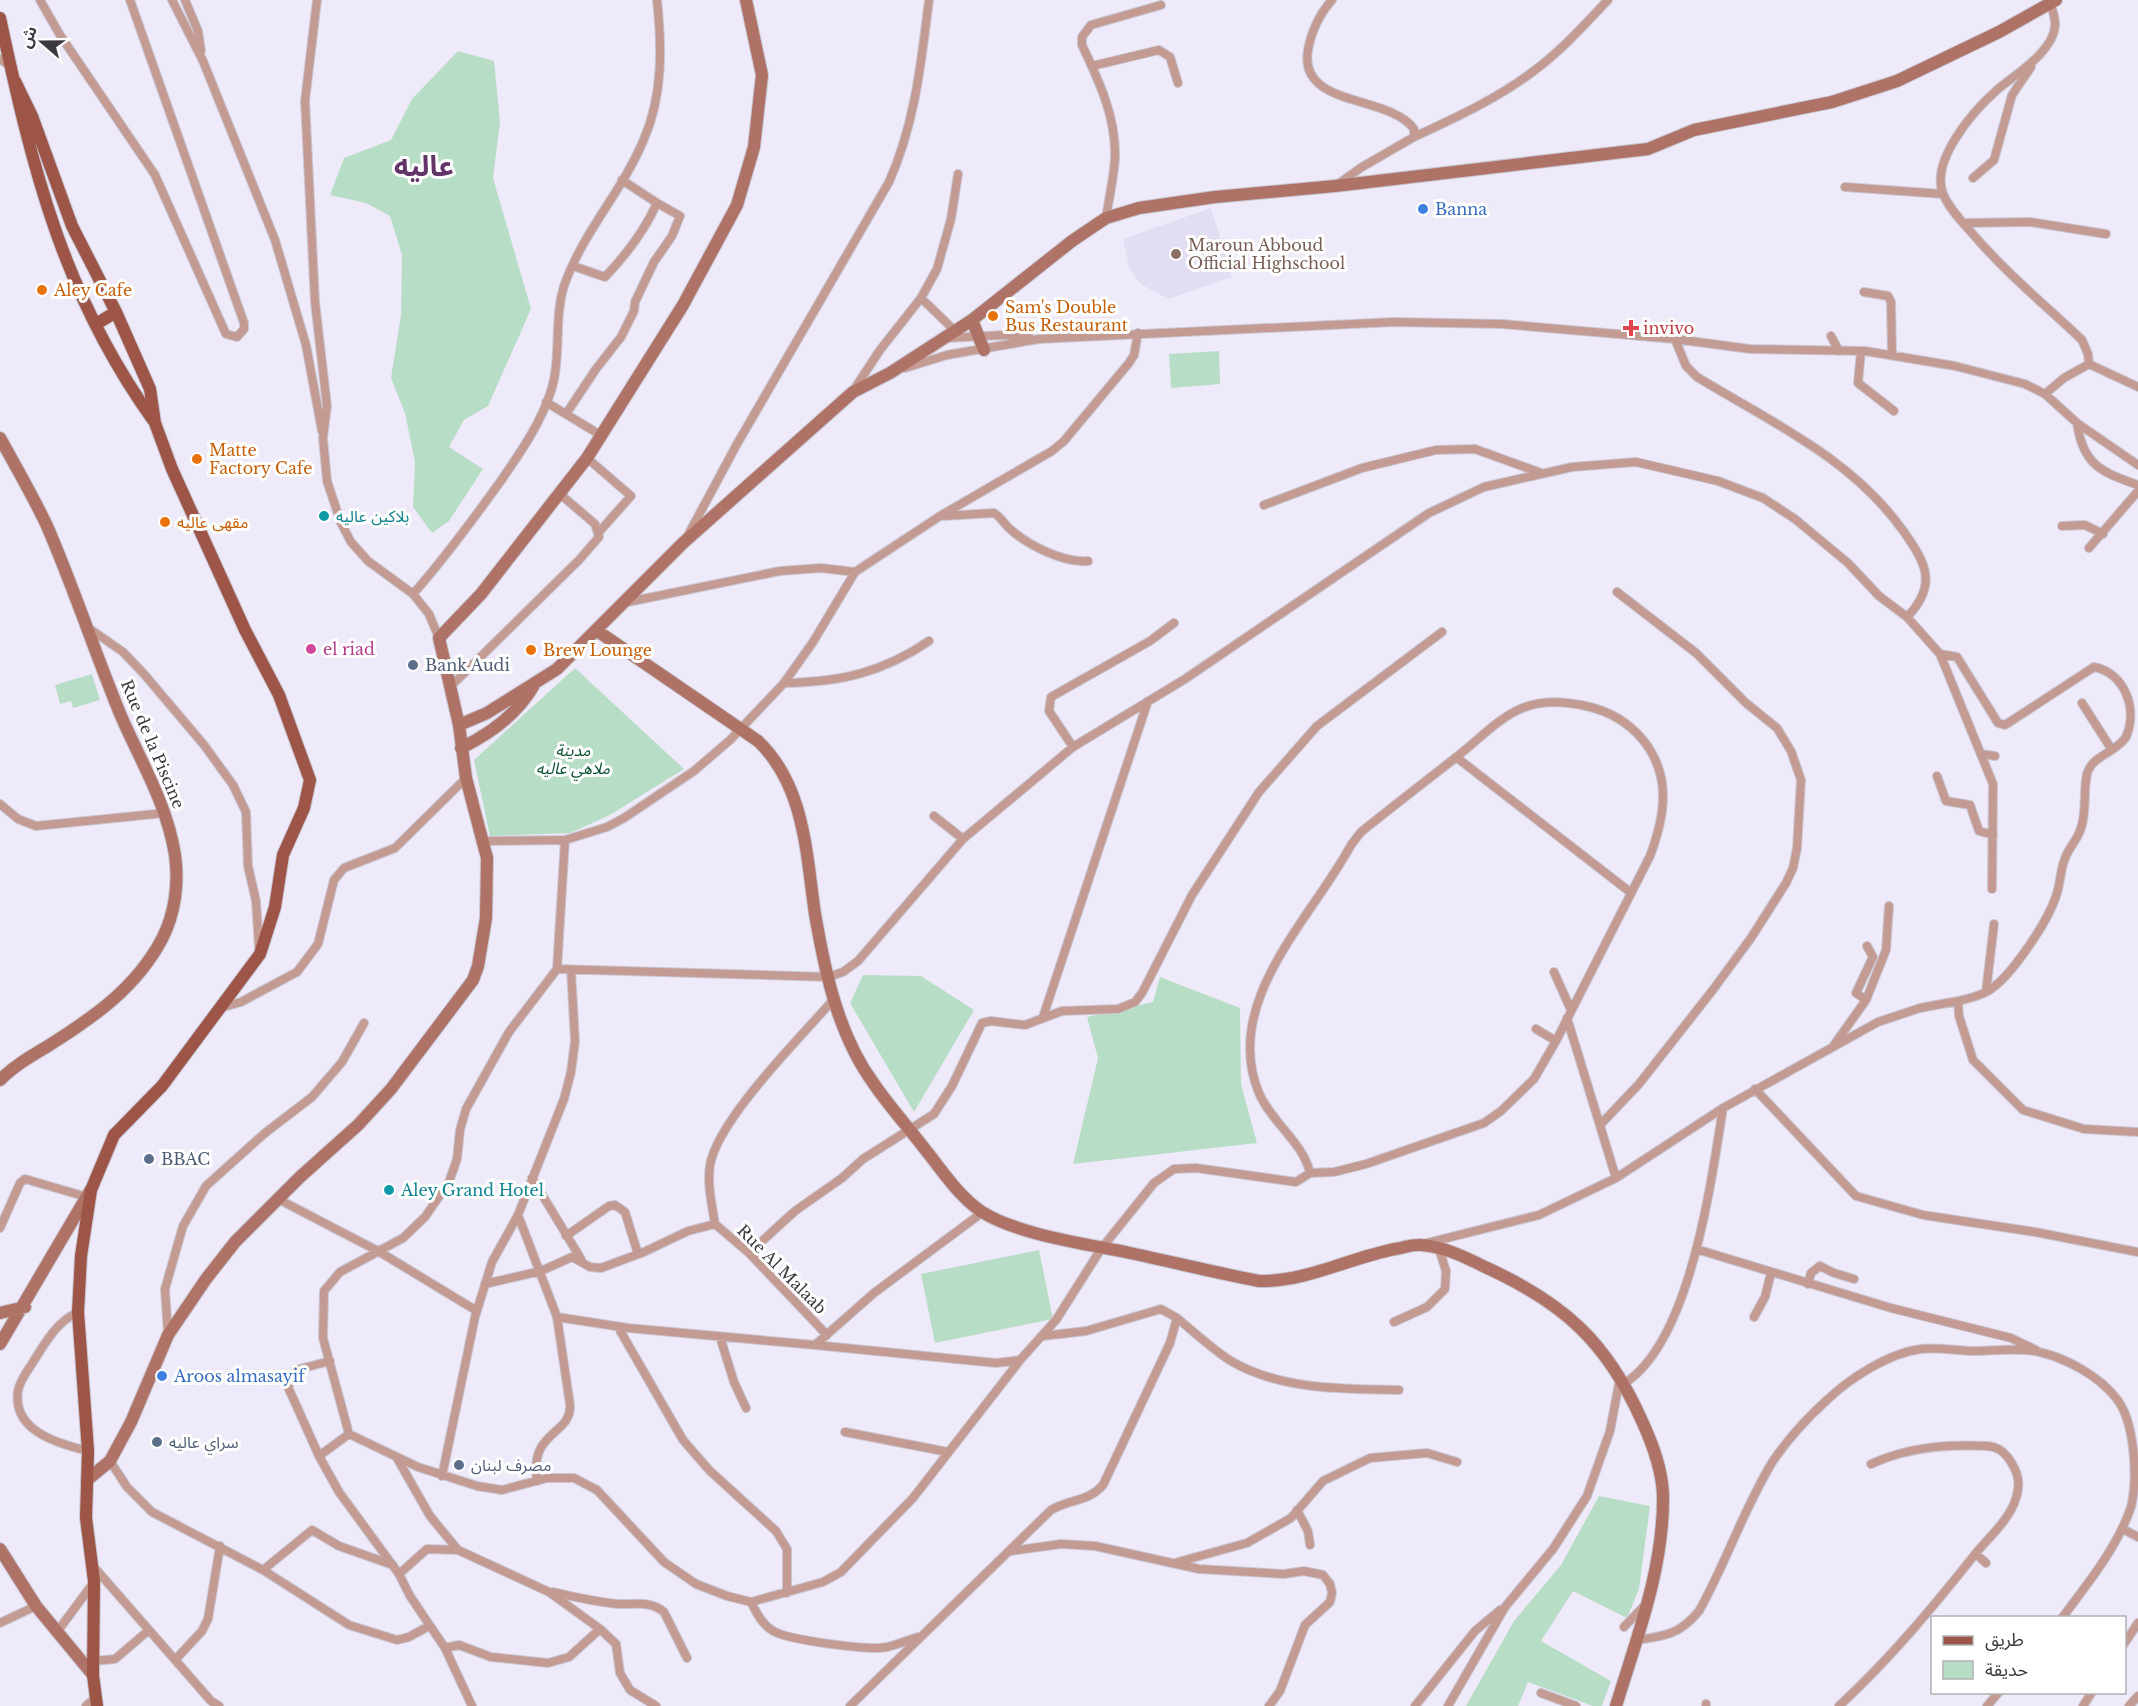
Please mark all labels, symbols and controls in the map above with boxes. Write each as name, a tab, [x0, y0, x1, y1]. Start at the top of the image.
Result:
north arrow	[12, 12, 72, 72]
text: ش	[15, 23, 41, 51]
district label: عاليه	[394, 149, 454, 184]
place label: Banna	[1435, 199, 1487, 219]
marker: Banna	[1416, 202, 1430, 216]
place label: Maroun Abboud Official Highschool	[1188, 235, 1345, 273]
marker: Maroun Abboud Official Highschool	[1169, 247, 1183, 261]
place label: Aley Cafe	[53, 280, 132, 300]
marker: Aley Cafe	[35, 283, 49, 297]
place label: Sam's Double Bus Restaurant	[1005, 297, 1128, 335]
marker: Sam's Double Bus Restaurant	[986, 309, 1000, 323]
place label: invivo	[1643, 318, 1694, 338]
marker: invivo	[1624, 321, 1638, 335]
place label: Matte Factory Cafe	[209, 440, 312, 478]
marker: Matte Factory Cafe	[190, 452, 204, 466]
place label: بلاكين عاليه	[336, 506, 409, 526]
marker: بلاكين عاليه	[317, 509, 331, 523]
place label: مقهى عاليه	[177, 512, 248, 532]
marker: مقهى عاليه	[158, 515, 172, 529]
place label: el riad	[323, 639, 375, 659]
place label: Brew Lounge	[543, 640, 652, 660]
marker: el riad	[304, 642, 318, 656]
marker: Brew Lounge	[524, 643, 538, 657]
place label: Bank Audi	[425, 655, 510, 675]
marker: Bank Audi	[406, 658, 420, 672]
street label: Rue de la Piscine	[117, 677, 189, 811]
park label: مدينة ملاهي عاليه	[536, 740, 611, 782]
place label: BBAC	[161, 1149, 210, 1169]
marker: BBAC	[142, 1152, 156, 1166]
place label: Aley Grand Hotel	[400, 1180, 544, 1200]
marker: Aley Grand Hotel	[382, 1183, 396, 1197]
street label: Rue Al Malaab	[733, 1220, 831, 1318]
place label: Aroos almasayif	[173, 1366, 307, 1386]
marker: Aroos almasayif	[155, 1369, 169, 1383]
place label: سراي عاليه	[169, 1432, 239, 1455]
marker: سراي عاليه	[150, 1435, 164, 1449]
place label: مصرف لبنان	[471, 1455, 552, 1475]
marker: مصرف لبنان	[452, 1458, 466, 1472]
legend	[1931, 1616, 2126, 1694]
text: طريق	[1985, 1629, 2024, 1651]
text: حديقة	[1985, 1659, 2028, 1681]

